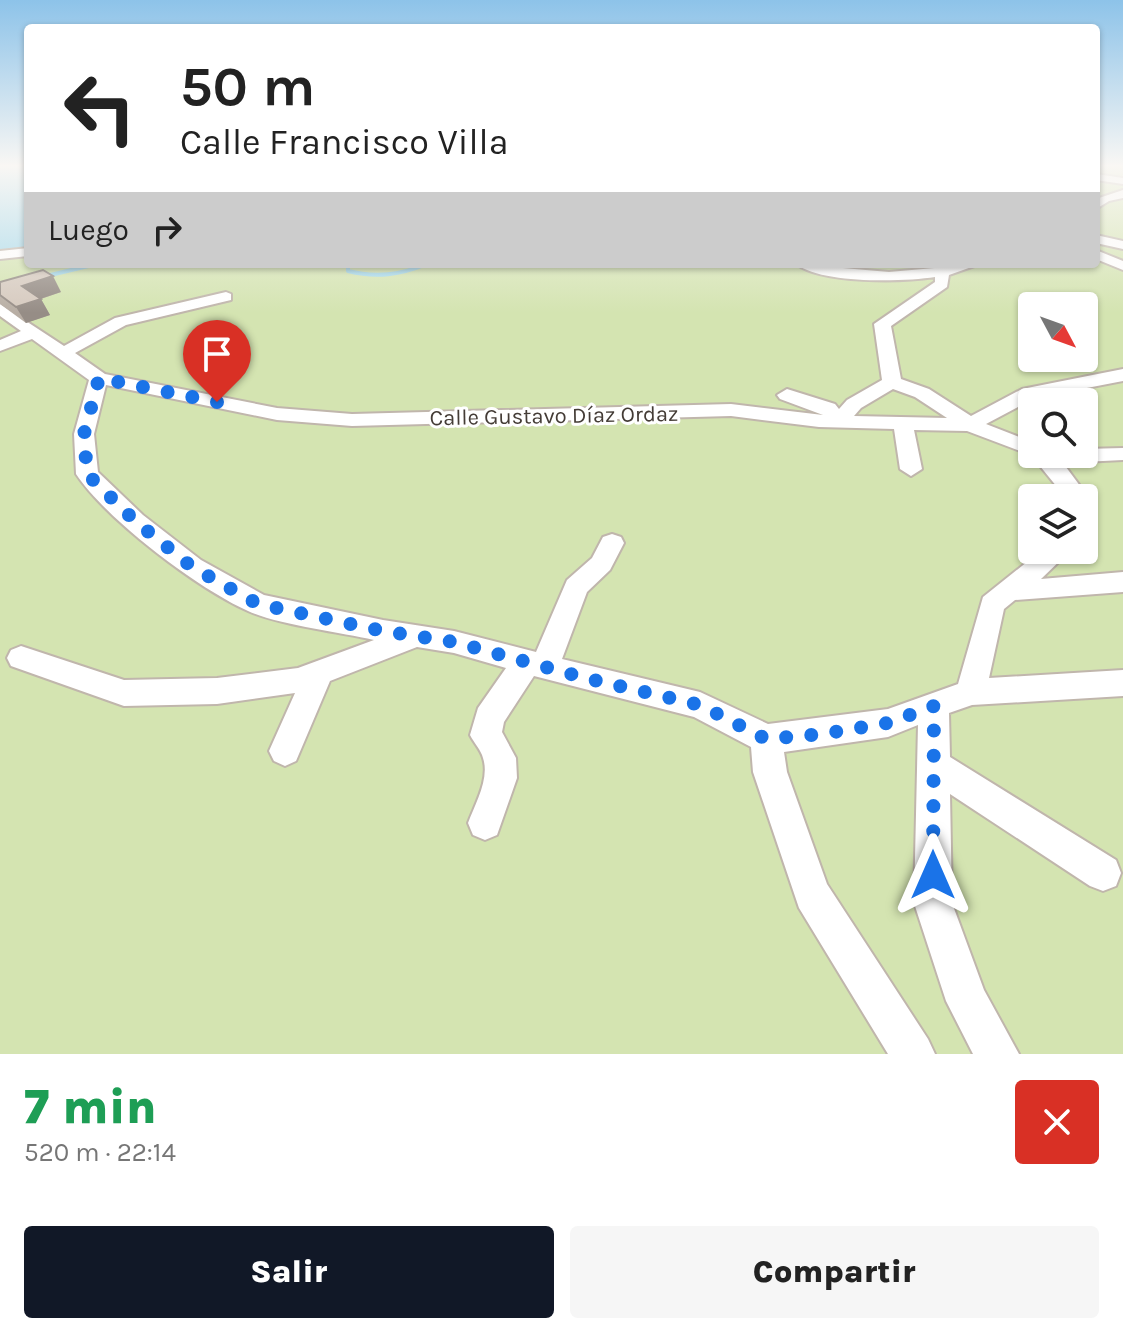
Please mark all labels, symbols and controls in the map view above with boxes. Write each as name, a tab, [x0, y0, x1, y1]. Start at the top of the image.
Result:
text: 50 m	[180, 54, 315, 119]
icon: left	[48, 56, 152, 160]
text: Calle Francisco Villa	[180, 121, 508, 163]
icon: right	[145, 208, 189, 252]
text: Luego	[48, 212, 129, 248]
north arrow	[1018, 292, 1098, 372]
map controls	[1018, 292, 1098, 564]
pin	[183, 320, 251, 402]
icon: arrive	[195, 332, 239, 376]
button: search	[1018, 388, 1098, 468]
street label: Calle Gustavo Díaz Ordaz	[429, 401, 679, 431]
button: layers	[1018, 484, 1098, 564]
position arrow	[891, 833, 975, 917]
text: 7 min	[24, 1079, 157, 1135]
button: close	[1015, 1080, 1099, 1164]
text: 520 m · 22:14	[24, 1137, 176, 1168]
button: Salir	[24, 1226, 554, 1318]
button: Compartir	[570, 1226, 1099, 1318]

